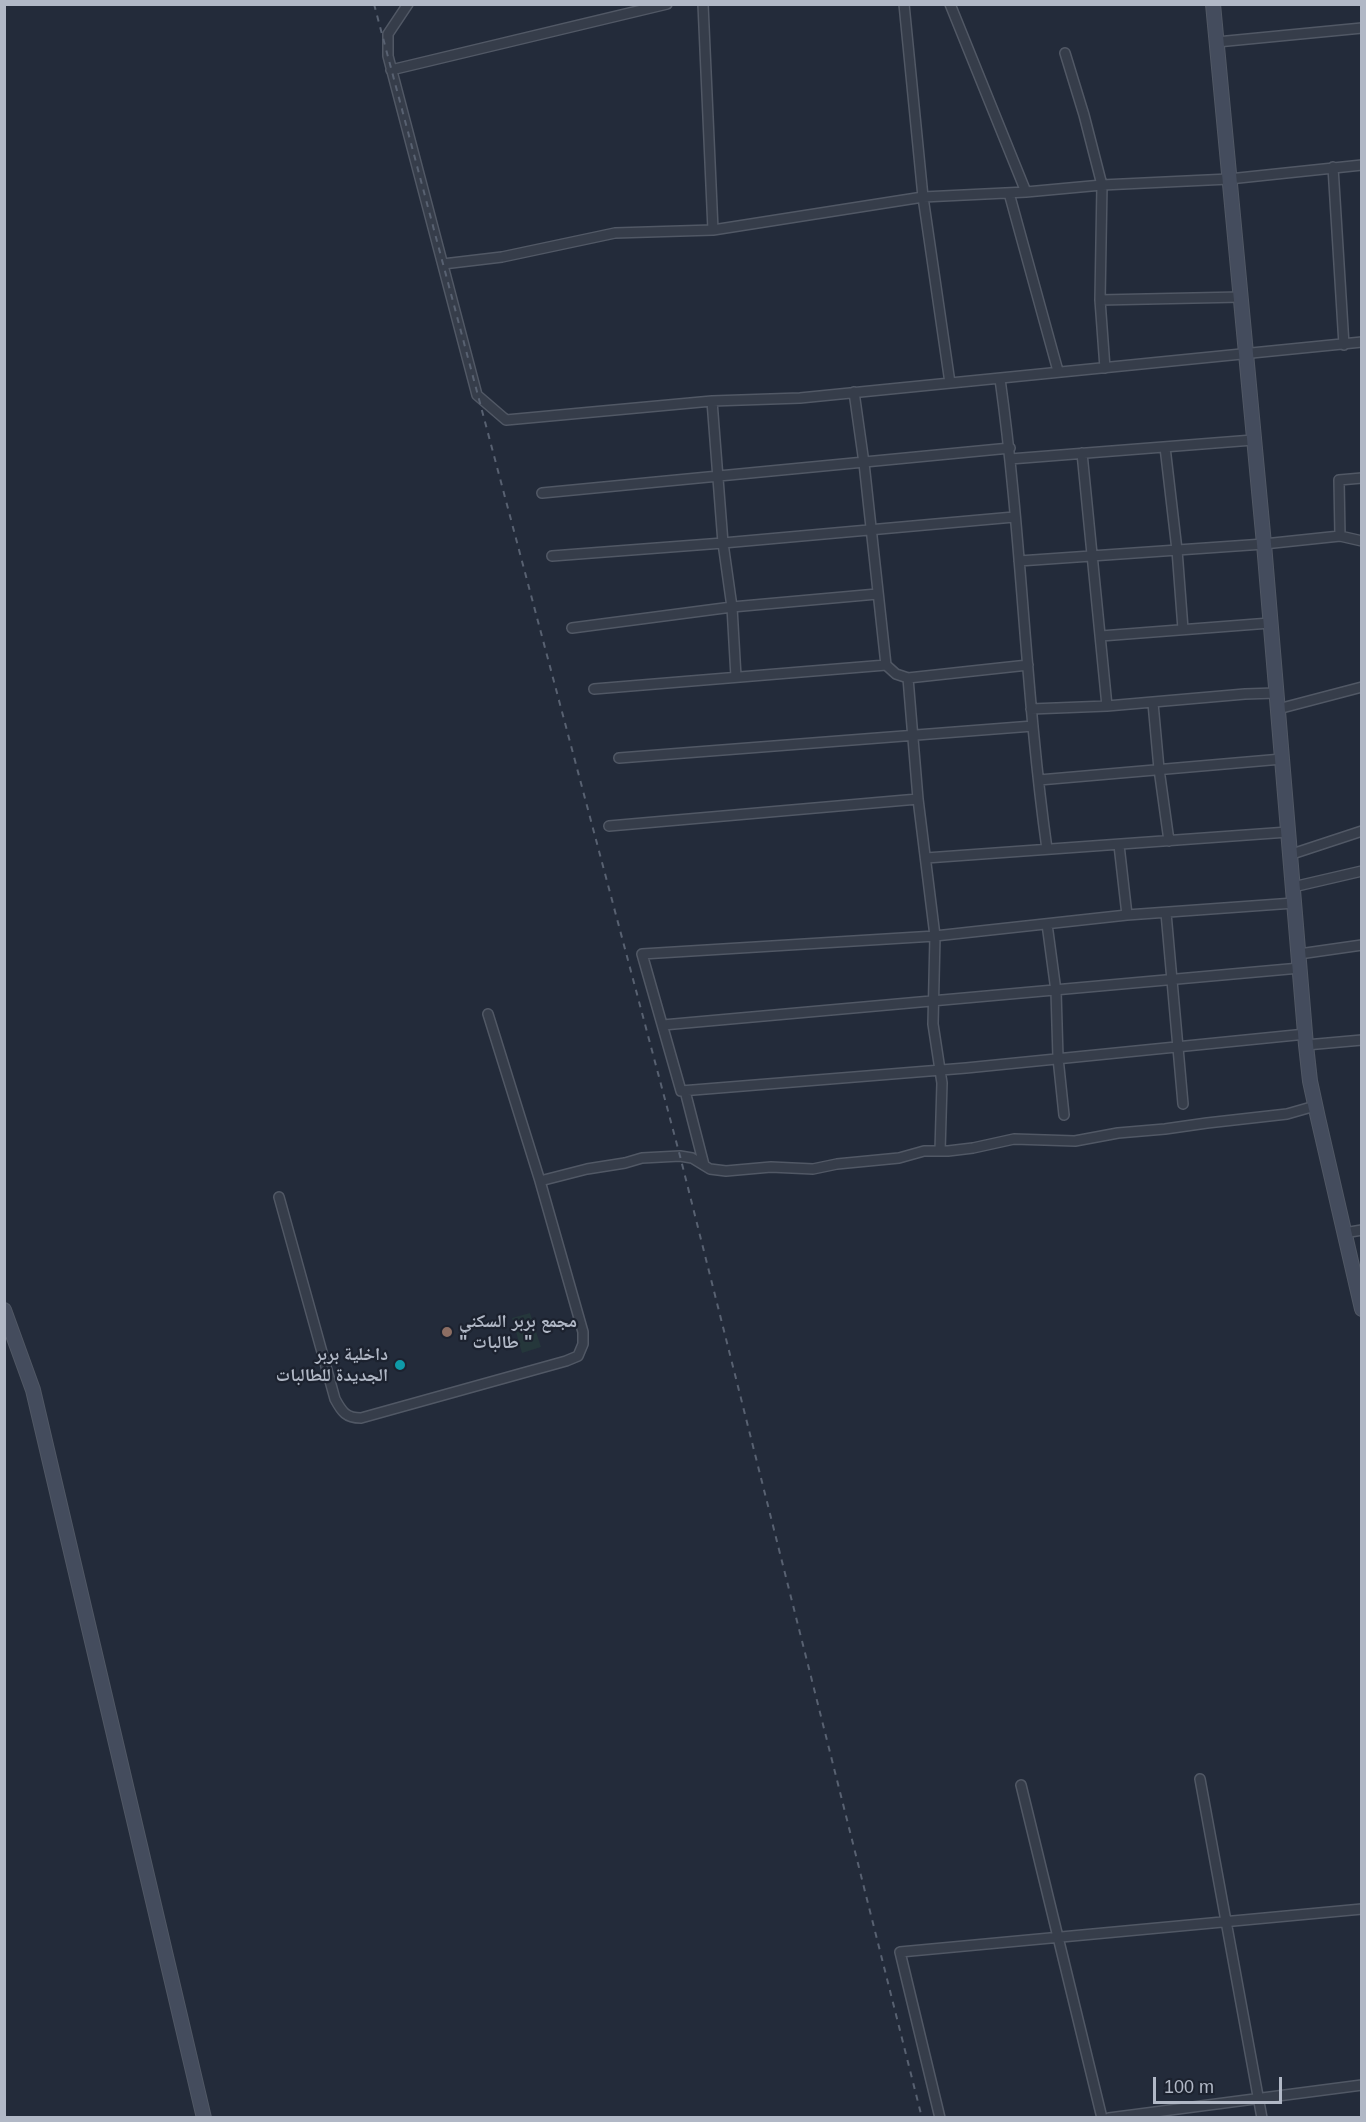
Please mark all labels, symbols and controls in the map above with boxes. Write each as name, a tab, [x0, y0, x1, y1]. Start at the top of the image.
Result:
place label: مجمع بربر السكني " طالبات "	[459, 1311, 577, 1354]
marker: مجمع بربر السكني " طالبات "	[440, 1325, 454, 1339]
place label: داخلية بربر الجديدة للطالبات	[276, 1344, 388, 1386]
marker: داخلية بربر الجديدة للطالبات	[393, 1358, 407, 1372]
scale bar	[1156, 2065, 1285, 2103]
text: 100 m	[1164, 2077, 1214, 2097]

